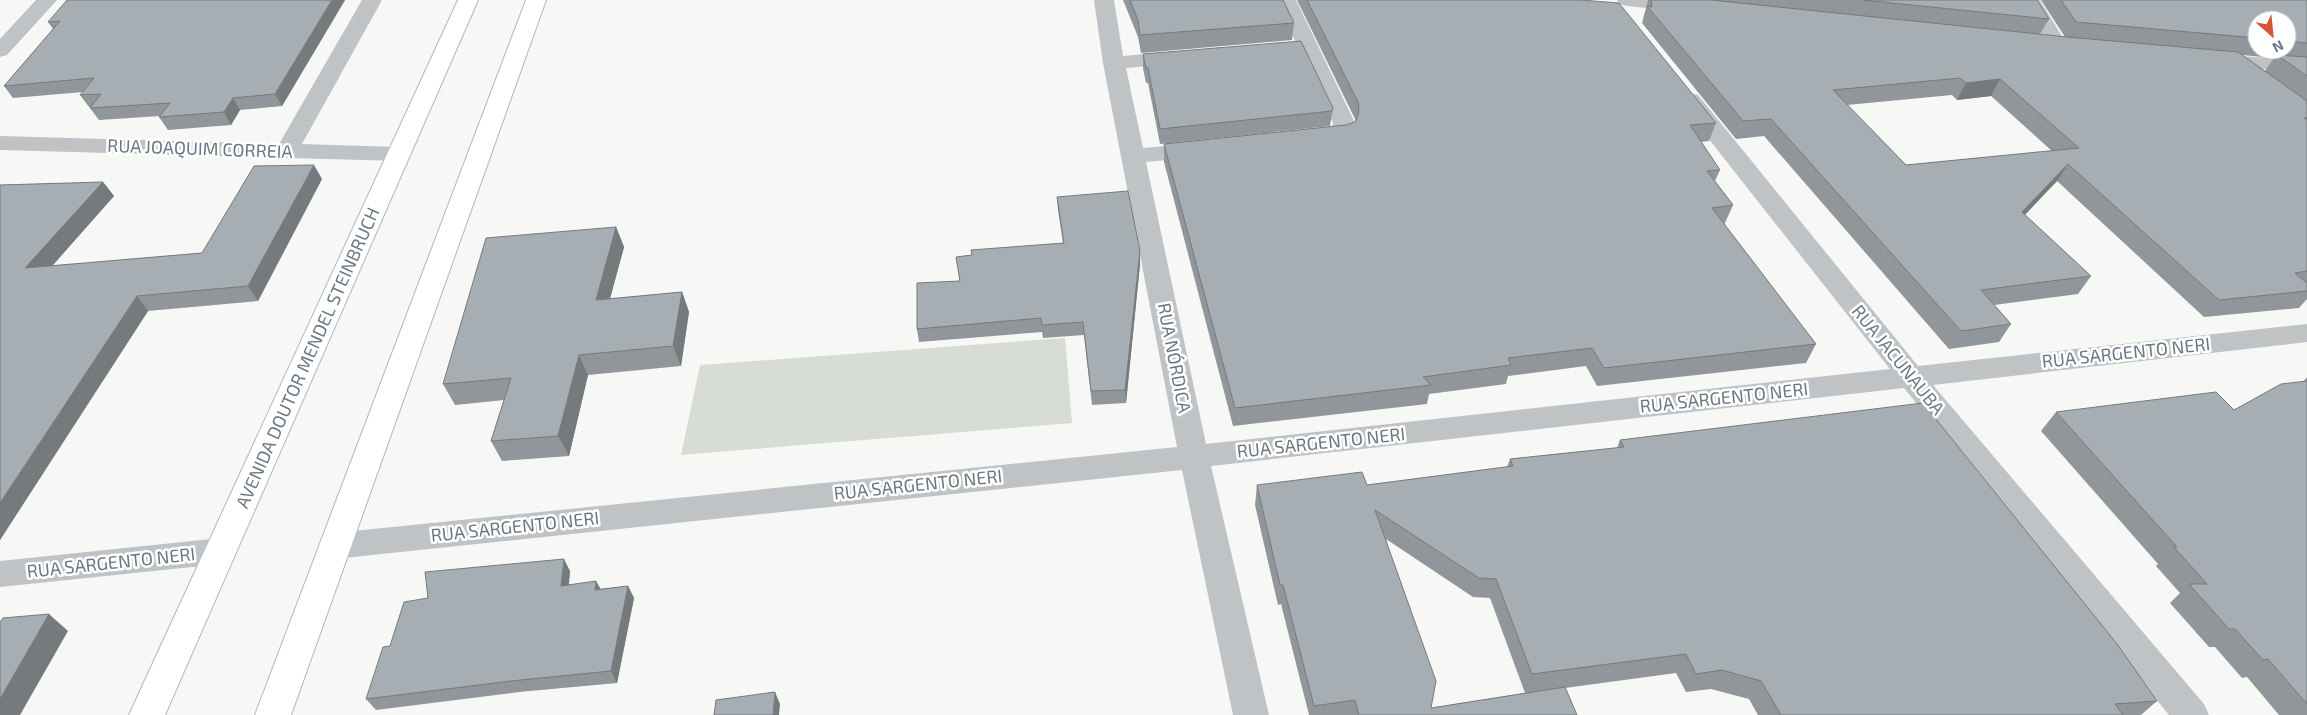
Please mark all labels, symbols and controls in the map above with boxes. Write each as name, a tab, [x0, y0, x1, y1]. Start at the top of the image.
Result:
north arrow	[2247, 10, 2297, 60]
text: N	[2270, 37, 2286, 57]
street label: RUA JOAQUIM CORREIA	[107, 134, 294, 162]
street label: AVENIDA DOUTOR MENDEL STEINBRUCH	[231, 204, 384, 511]
street label: RUA JACUNAUBA	[1848, 300, 1950, 419]
street label: RUA NÓRDICA	[1154, 301, 1197, 416]
street label: RUA SARGENTO NERI	[2041, 332, 2211, 372]
street label: RUA SARGENTO NERI	[1639, 377, 1809, 417]
street label: RUA SARGENTO NERI	[1236, 422, 1406, 462]
street label: RUA SARGENTO NERI	[833, 464, 1003, 504]
street label: RUA SARGENTO NERI	[430, 506, 600, 546]
street label: RUA SARGENTO NERI	[26, 542, 196, 582]

